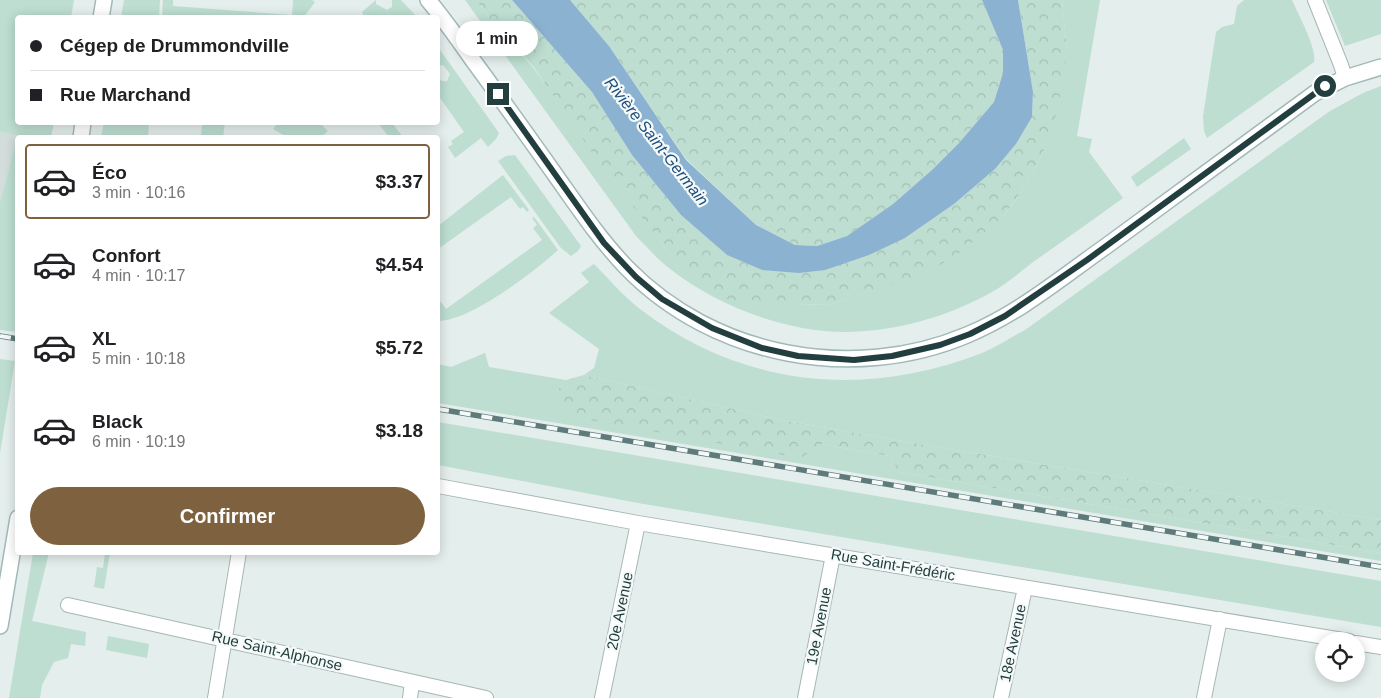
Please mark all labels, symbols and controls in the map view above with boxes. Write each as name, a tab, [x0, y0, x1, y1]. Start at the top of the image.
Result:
callout: 1 min	[457, 22, 539, 56]
text: 1 min	[476, 30, 518, 47]
text: Cégep de Drummondville	[60, 35, 289, 56]
water label: Rivière Saint-Germain	[601, 74, 712, 209]
route start	[1314, 75, 1336, 97]
route end	[487, 83, 509, 105]
text: Rue Marchand	[60, 84, 191, 105]
icon: car	[32, 159, 77, 204]
text: Éco	[92, 162, 127, 183]
text: $3.37	[375, 171, 423, 192]
text: 3 min · 10:16	[92, 184, 185, 201]
icon: car	[32, 242, 77, 287]
text: Confort	[92, 245, 161, 266]
text: $4.54	[375, 254, 423, 275]
text: 4 min · 10:17	[92, 267, 185, 284]
icon: car	[32, 325, 77, 370]
text: XL	[92, 328, 116, 349]
text: $5.72	[375, 337, 423, 358]
text: 5 min · 10:18	[92, 350, 185, 367]
icon: car	[32, 408, 77, 453]
text: Black	[92, 411, 143, 432]
text: $3.18	[375, 420, 423, 441]
text: 6 min · 10:19	[92, 433, 185, 450]
button: Confirmer	[30, 487, 425, 545]
street label: Rue Saint-Frédéric	[830, 545, 957, 584]
street label: 20e Avenue	[603, 570, 636, 651]
street label: 19e Avenue	[803, 586, 834, 666]
street label: 18e Avenue	[996, 602, 1029, 683]
street label: Rue Saint-Alphonse	[210, 627, 344, 674]
map controls	[1315, 632, 1365, 682]
button: locate	[1315, 632, 1365, 682]

